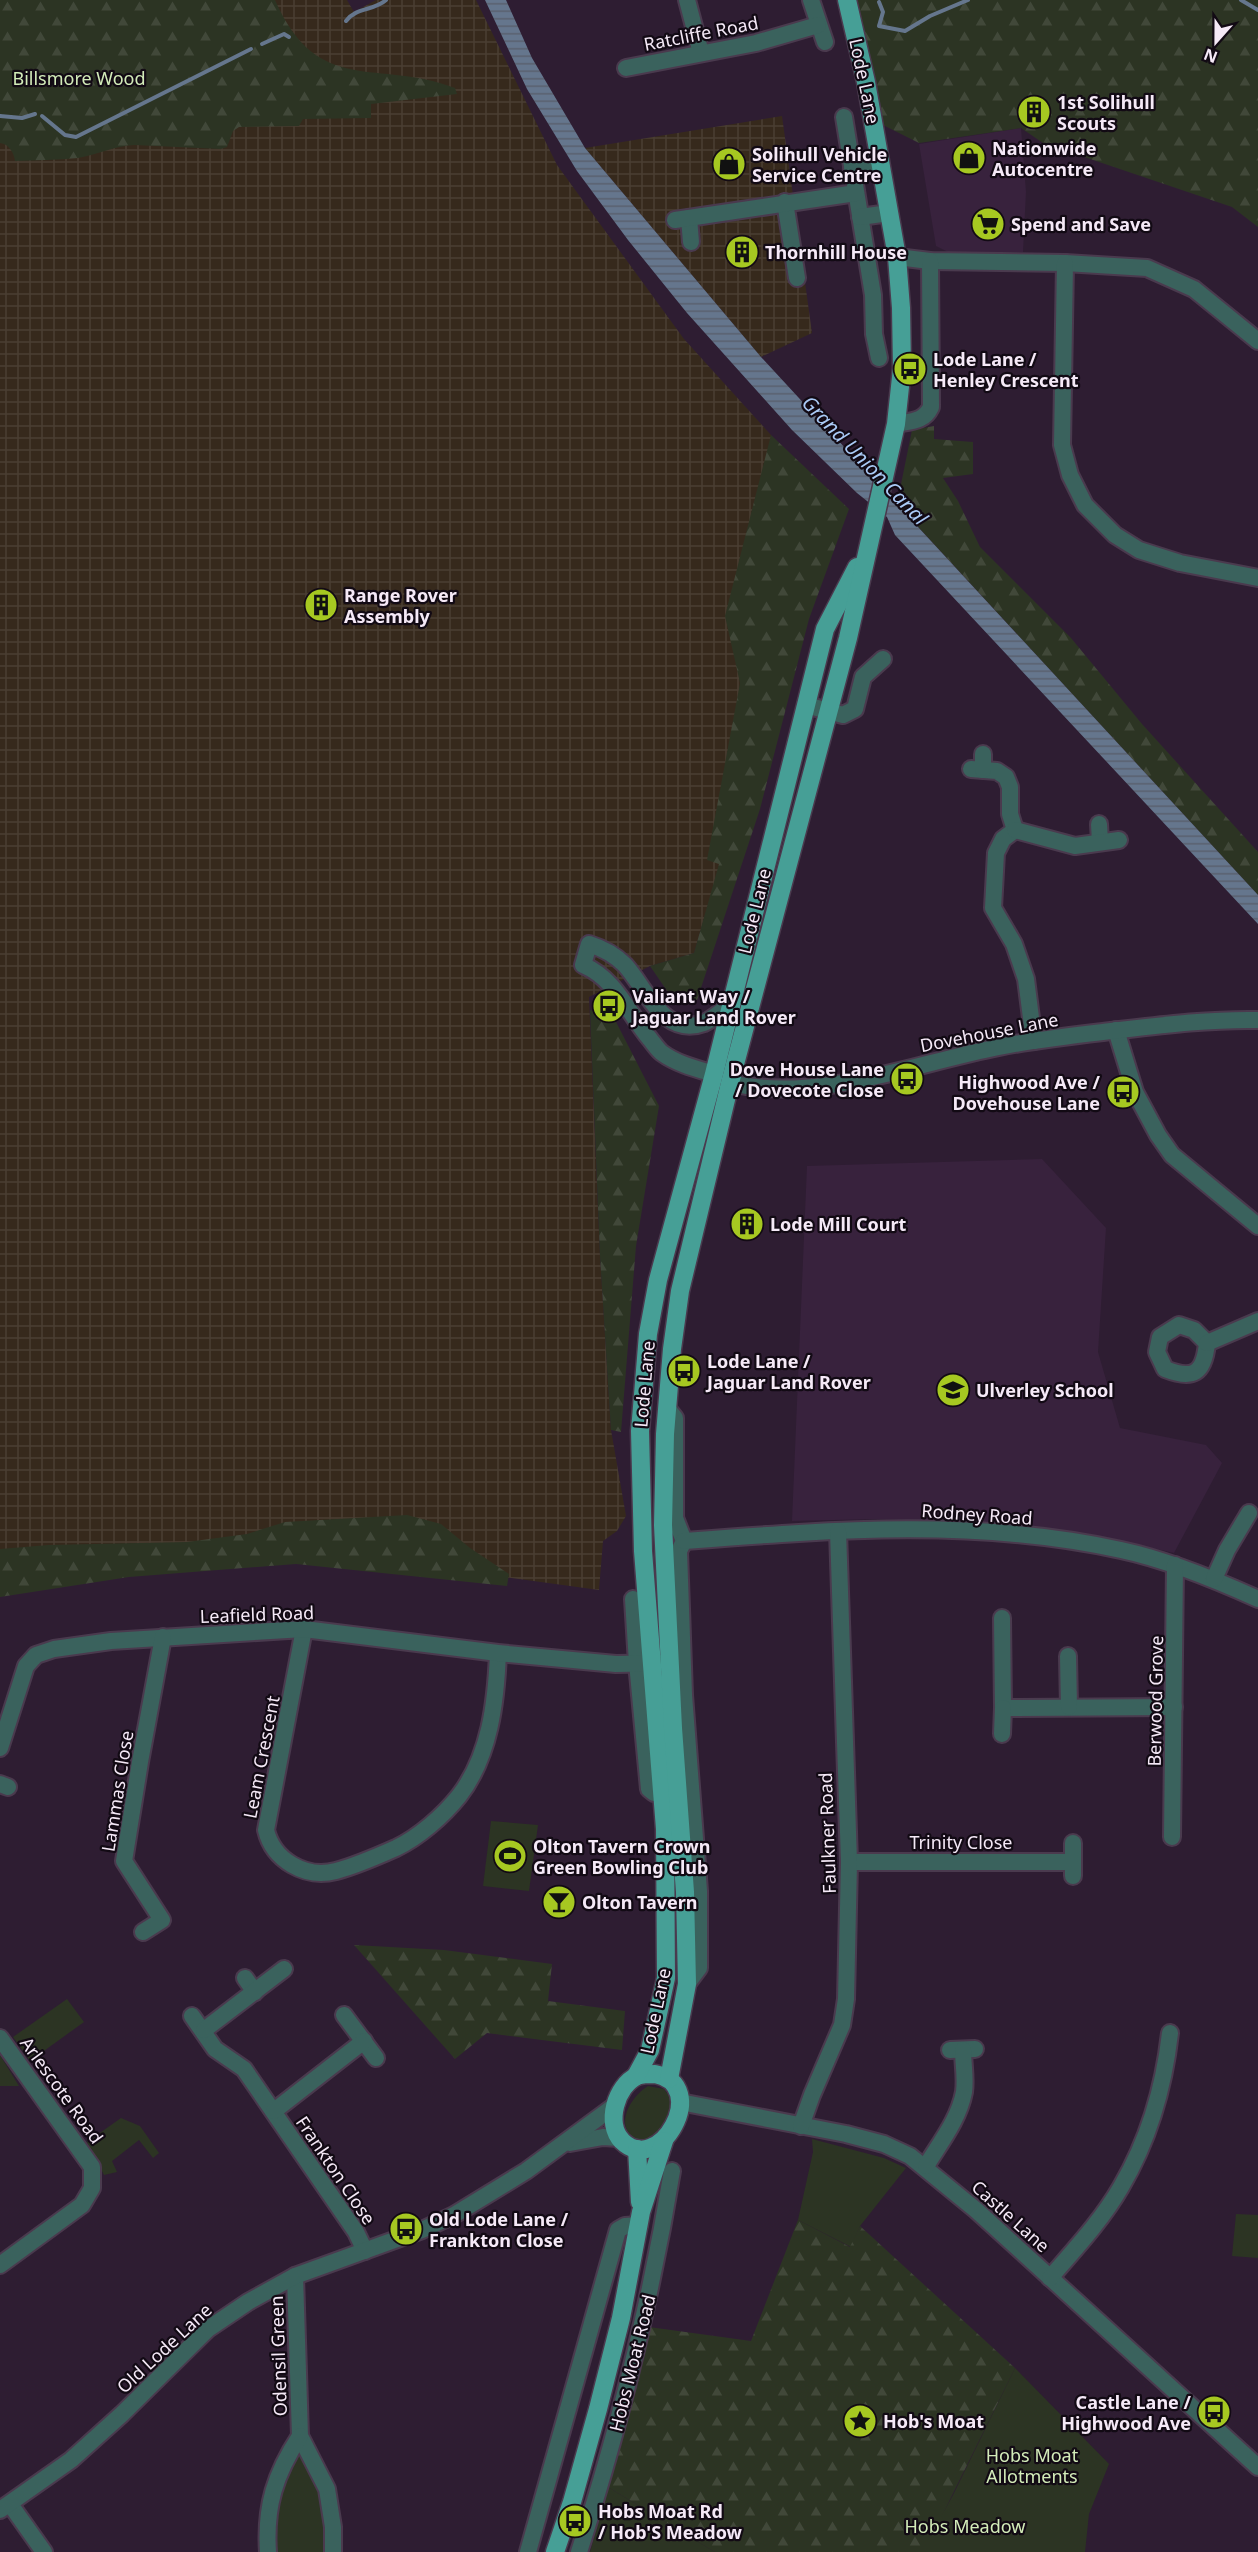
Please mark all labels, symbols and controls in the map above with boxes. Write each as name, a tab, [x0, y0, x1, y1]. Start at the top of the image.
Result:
street label: Ratcliffe Road	[642, 10, 760, 56]
north arrow	[1186, 12, 1246, 72]
street label: Lode Lane	[844, 36, 886, 126]
text: N	[1201, 43, 1221, 69]
park label: Billsmore Wood	[12, 66, 146, 90]
place label: 1st Solihull Scouts	[1057, 90, 1155, 135]
building icon: 1st Solihull Scouts	[1016, 94, 1052, 130]
place label: Nationwide Autocentre	[992, 136, 1096, 181]
shop icon: Nationwide Autocentre	[951, 140, 987, 176]
place label: Solihull Vehicle Service Centre	[752, 142, 887, 187]
shop icon: Solihull Vehicle Service Centre	[711, 146, 747, 182]
supermarket icon: Spend and Save	[970, 206, 1006, 242]
place label: Spend and Save	[1011, 212, 1151, 236]
building icon: Thornhill House	[724, 234, 760, 270]
place label: Thornhill House	[765, 240, 907, 264]
place label: Lode Lane / Henley Crescent	[933, 347, 1079, 392]
bus stop icon: Lode Lane / Henley Crescent	[892, 351, 928, 387]
water label: Grand Union Canal	[796, 389, 934, 531]
place label: Range Rover Assembly	[344, 583, 457, 628]
building icon: Range Rover Assembly	[303, 587, 339, 623]
street label: Lode Lane	[732, 866, 776, 956]
place label: Valiant Way / Jaguar Land Rover	[630, 984, 796, 1029]
bus stop icon: Valiant Way / Jaguar Land Rover	[591, 988, 627, 1024]
street label: Dovehouse Lane	[918, 1007, 1060, 1057]
place label: Dove House Lane / Dovecote Close	[730, 1057, 884, 1102]
bus stop icon: Dove House Lane / Dovecote Close	[889, 1061, 925, 1097]
place label: Highwood Ave / Dovehouse Lane	[953, 1070, 1101, 1115]
bus stop icon: Highwood Ave / Dovehouse Lane	[1105, 1074, 1141, 1110]
building icon: Lode Mill Court	[729, 1206, 765, 1242]
place label: Lode Mill Court	[770, 1212, 906, 1236]
street label: Lode Lane	[628, 1340, 660, 1428]
place label: Lode Lane / Jaguar Land Rover	[705, 1349, 871, 1394]
bus stop icon: Lode Lane / Jaguar Land Rover	[666, 1353, 702, 1389]
school or university icon: Ulverley School	[935, 1372, 971, 1408]
place label: Ulverley School	[976, 1378, 1114, 1402]
street label: Rodney Road	[921, 1498, 1033, 1530]
street label: Leafield Road	[199, 1600, 315, 1628]
street label: Berwood Grove	[1142, 1635, 1168, 1767]
street label: Leam Crescent	[237, 1693, 285, 1821]
street label: Lammas Close	[96, 1729, 138, 1853]
street label: Faulkner Road	[813, 1772, 841, 1894]
street label: Trinity Close	[910, 1830, 1013, 1854]
place label: Olton Tavern Crown Green Bowling Club	[533, 1834, 710, 1879]
sports icon: Olton Tavern Crown Green Bowling Club	[492, 1838, 528, 1874]
bar icon: Olton Tavern	[541, 1884, 577, 1920]
place label: Olton Tavern	[582, 1890, 698, 1914]
street label: Lode Lane	[634, 1966, 676, 2056]
street label: Arlescote Road	[15, 2032, 109, 2148]
street label: Frankton Close	[291, 2111, 381, 2229]
street label: Castle Lane	[967, 2175, 1055, 2257]
place label: Old Lode Lane / Frankton Close	[429, 2207, 569, 2252]
bus stop icon: Old Lode Lane / Frankton Close	[388, 2211, 424, 2247]
street label: Hobs Moat Road	[603, 2292, 661, 2434]
street label: Odensil Green	[264, 2295, 292, 2417]
street label: Old Lode Lane	[111, 2298, 217, 2398]
place label: Castle Lane / Highwood Ave	[1061, 2390, 1192, 2435]
bus stop icon: Castle Lane / Highwood Ave	[1196, 2394, 1232, 2430]
place icon: Hob's Moat	[842, 2403, 878, 2439]
place label: Hob's Moat	[883, 2409, 984, 2433]
park label: Hobs Moat Allotments	[986, 2443, 1079, 2488]
place label: Hobs Moat Rd / Hob'S Meadow	[598, 2499, 743, 2544]
bus stop icon: Hobs Moat Rd / Hob'S Meadow	[557, 2503, 593, 2539]
park label: Hobs Meadow	[905, 2514, 1025, 2538]

